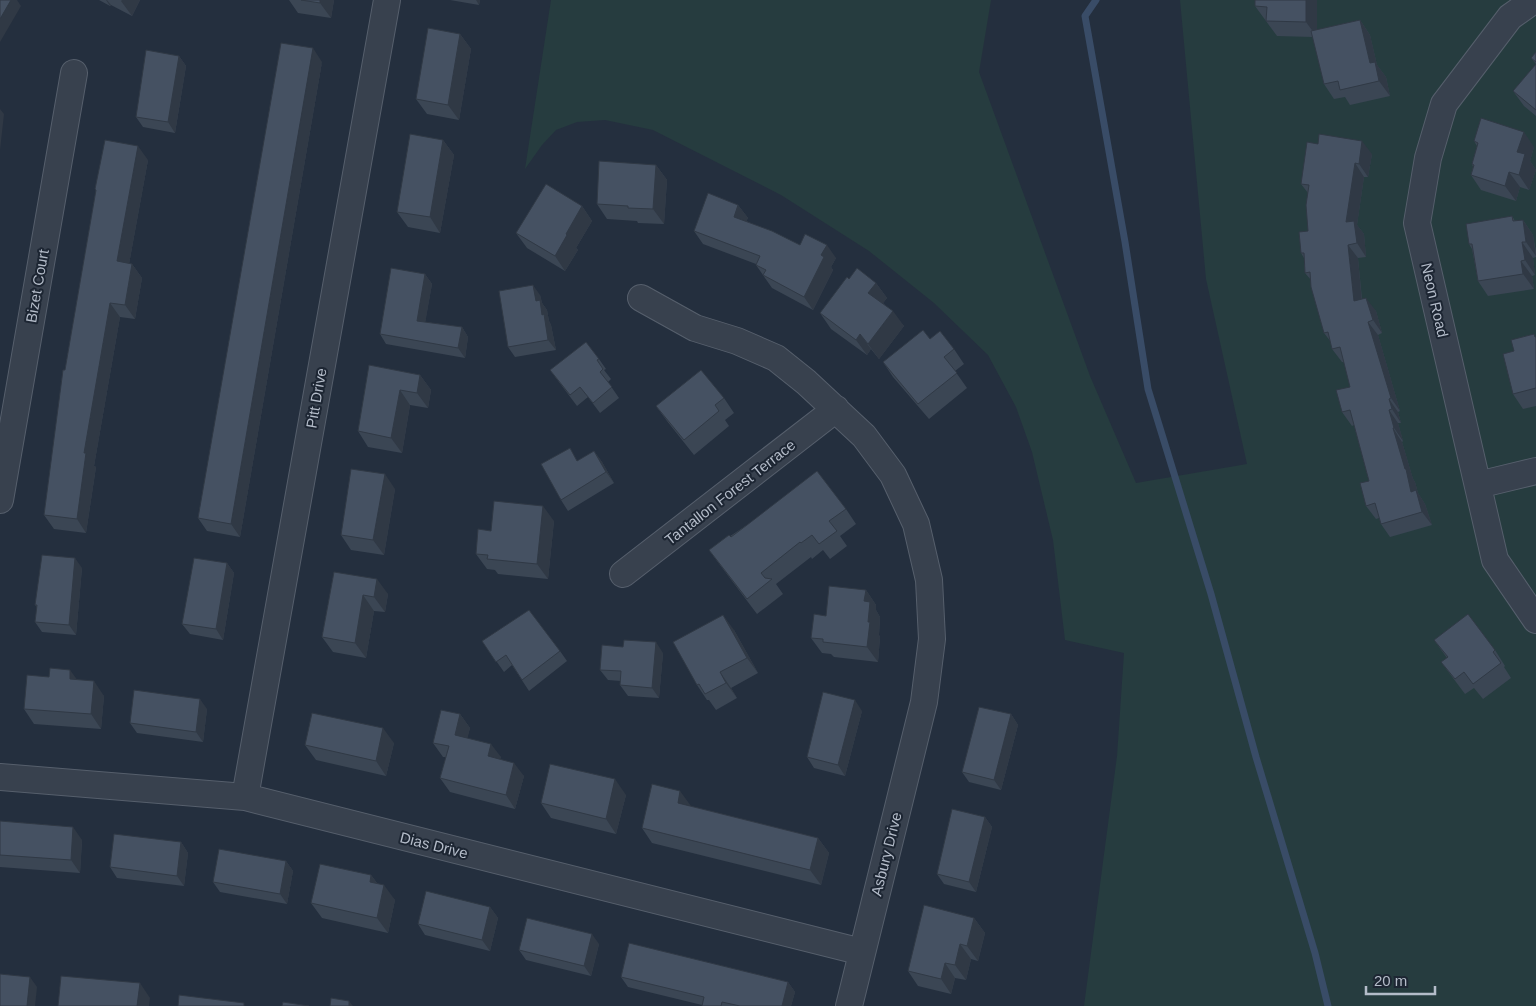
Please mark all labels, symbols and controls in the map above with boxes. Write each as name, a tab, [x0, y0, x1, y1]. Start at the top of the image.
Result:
street label: Bizet Court	[22, 247, 52, 324]
street label: Neon Road	[1418, 261, 1452, 339]
street label: Pitt Drive	[302, 367, 330, 429]
street label: Tantallon Forest Terrace	[661, 436, 799, 548]
street label: Asbury Drive	[867, 810, 905, 898]
street label: Dias Drive	[398, 828, 470, 862]
scale bar	[1366, 964, 1435, 996]
text: 20 m	[1374, 972, 1407, 989]

